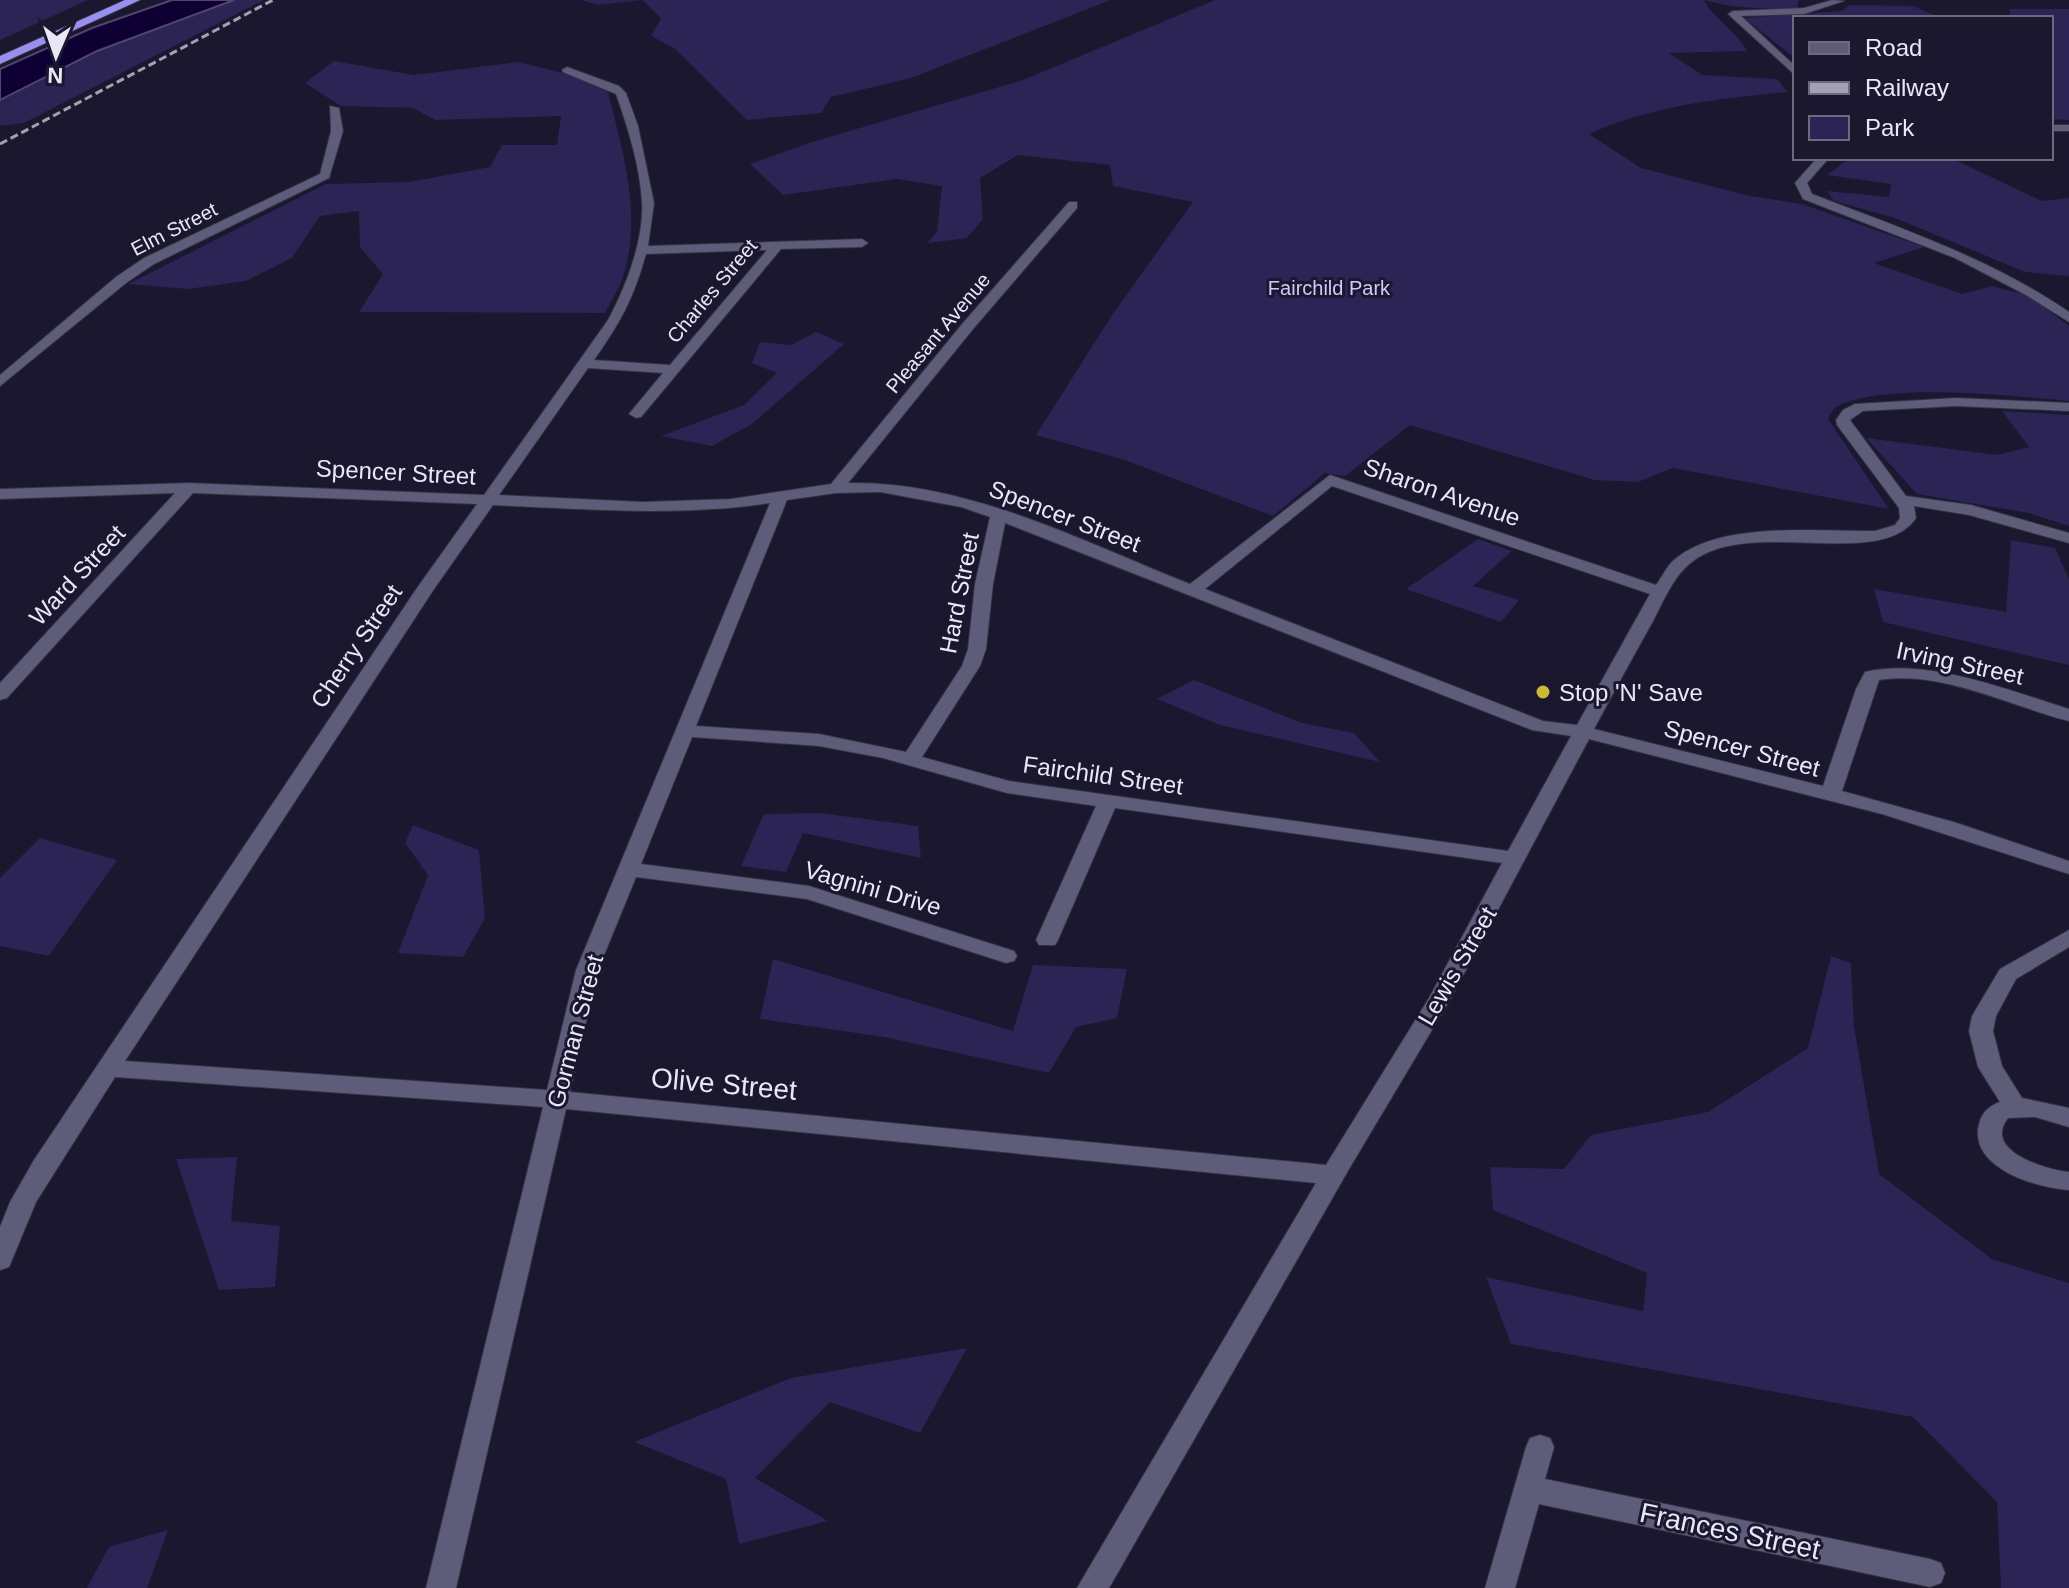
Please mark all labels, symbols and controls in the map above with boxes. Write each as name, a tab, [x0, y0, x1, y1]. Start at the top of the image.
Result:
north arrow	[16, 16, 96, 96]
legend	[1793, 16, 2053, 160]
text: Road	[1865, 34, 1922, 61]
text: N	[47, 63, 64, 88]
text: Railway	[1865, 74, 1949, 101]
text: Park	[1865, 114, 1915, 141]
street label: Elm Street	[127, 198, 221, 260]
street label: Charles Street	[662, 235, 762, 347]
street label: Pleasant Avenue	[881, 269, 995, 397]
park label: Fairchild Park	[1268, 277, 1391, 299]
street label: Sharon Avenue	[1360, 453, 1524, 531]
street label: Spencer Street	[315, 454, 477, 490]
street label: Spencer Street	[985, 475, 1145, 557]
street label: Ward Street	[24, 519, 130, 631]
street label: Hard Street	[934, 530, 984, 656]
street label: Cherry Street	[305, 579, 407, 713]
street label: Irving Street	[1894, 636, 2026, 690]
place label: Stop 'N' Save	[1559, 679, 1703, 706]
marker: Stop 'N' Save	[1534, 683, 1552, 701]
street label: Spencer Street	[1661, 714, 1823, 782]
street label: Fairchild Street	[1021, 750, 1185, 800]
street label: Vagnini Drive	[802, 856, 944, 920]
street label: Lewis Street	[1412, 902, 1502, 1030]
street label: Gorman Street	[542, 951, 608, 1111]
street label: Olive Street	[650, 1062, 798, 1106]
street label: Frances Street	[1637, 1497, 1823, 1565]

